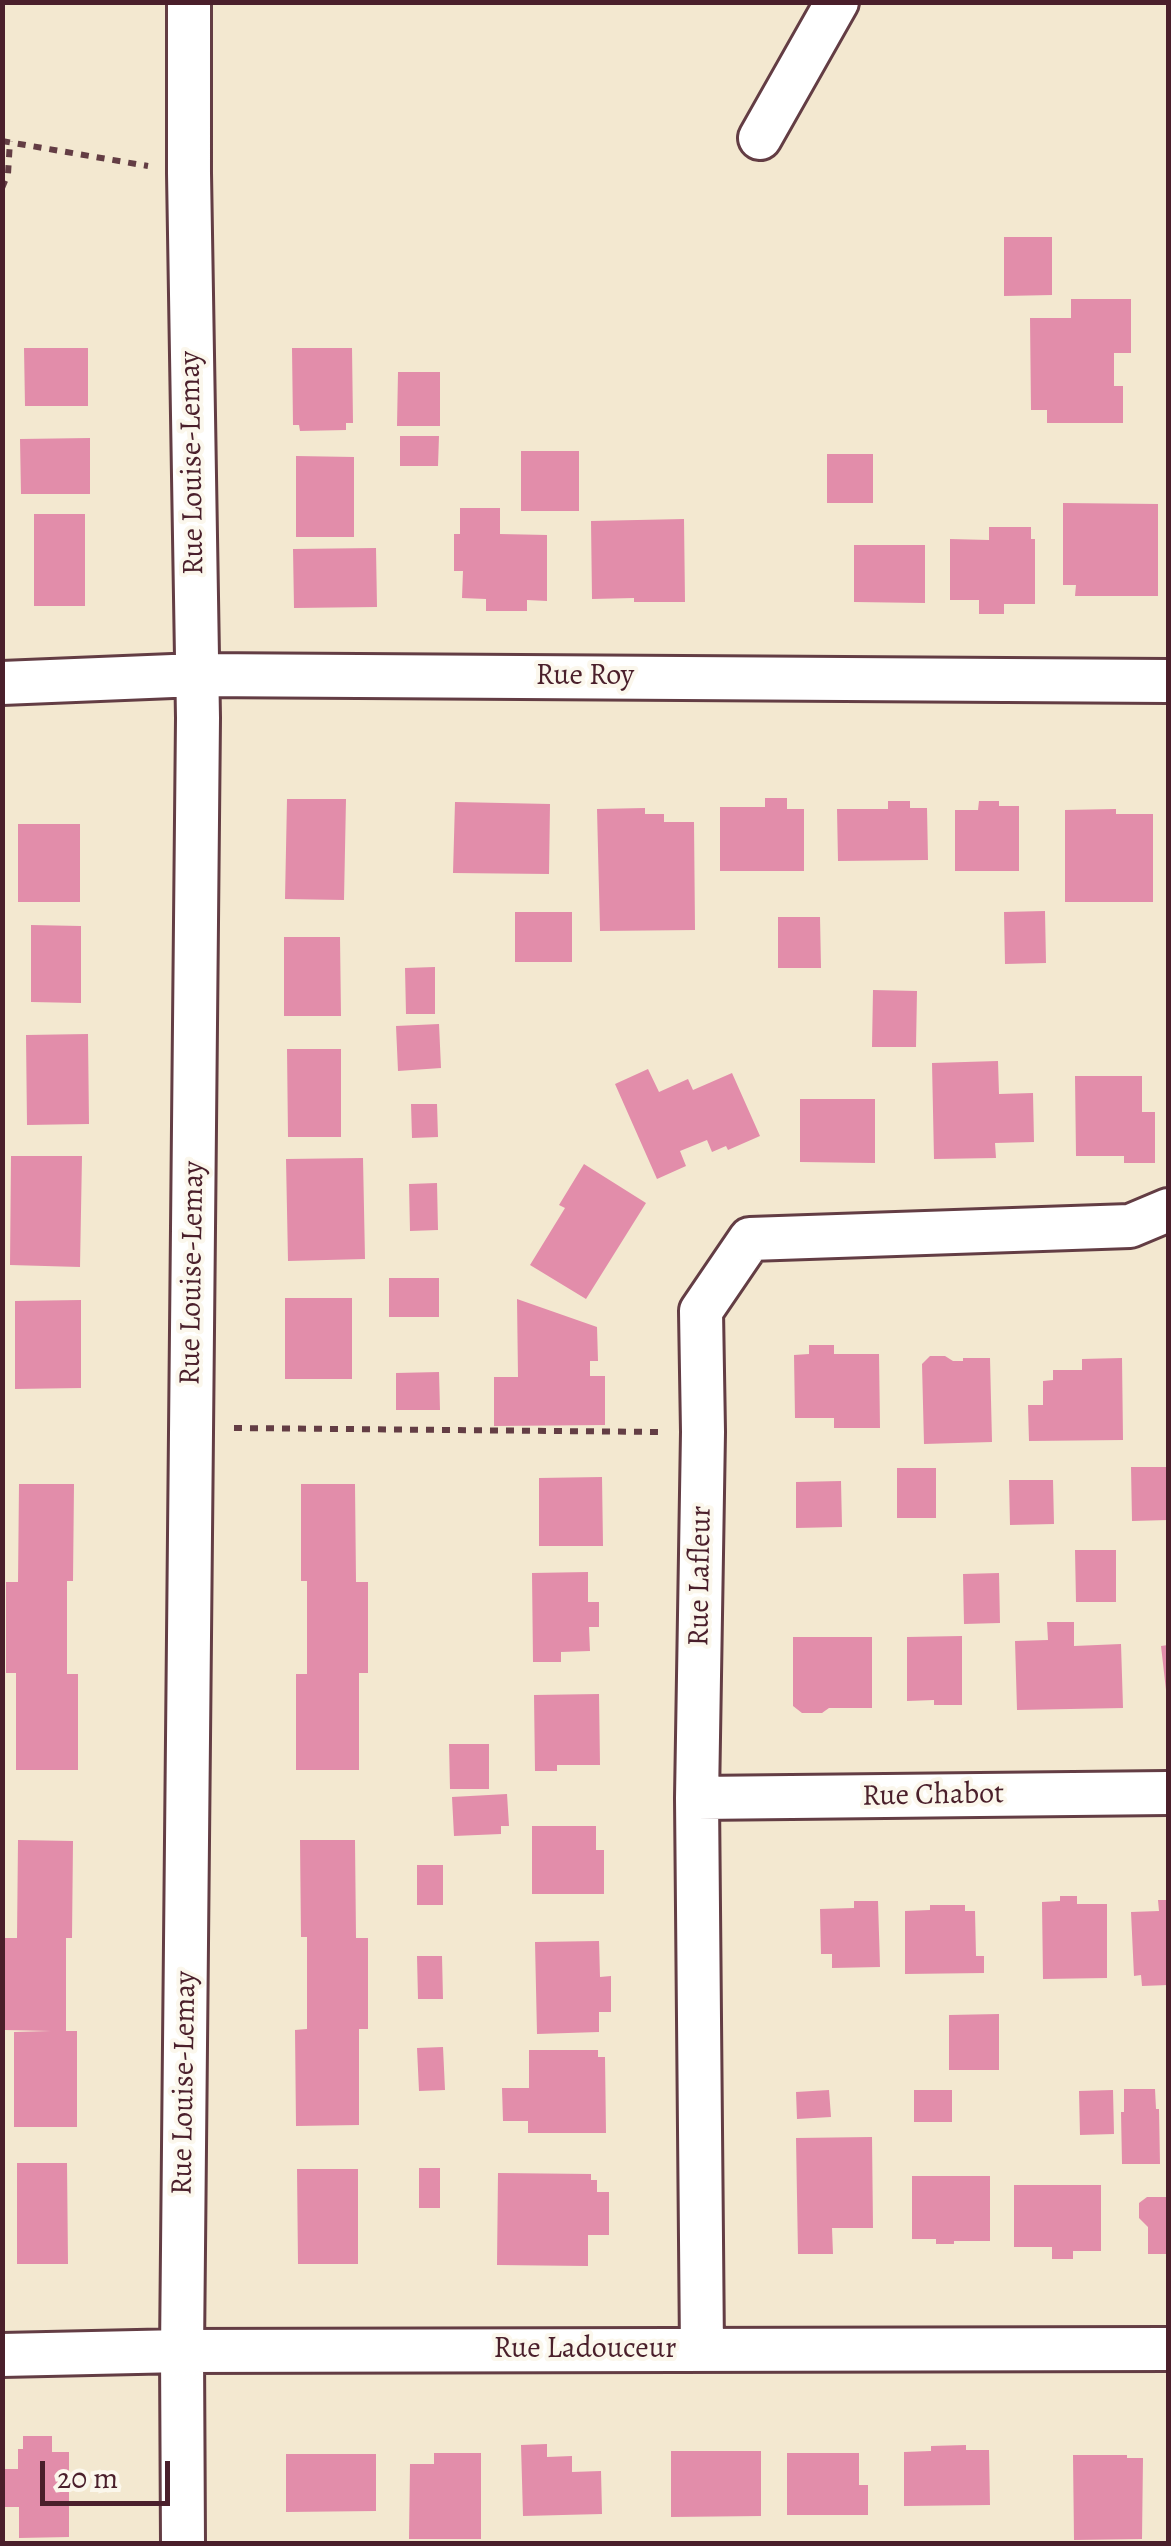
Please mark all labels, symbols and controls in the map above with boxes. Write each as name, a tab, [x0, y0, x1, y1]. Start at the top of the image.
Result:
street label: Rue Louise-Lemay	[173, 351, 213, 575]
street label: Rue Roy	[536, 659, 634, 695]
street label: Rue Louise-Lemay	[173, 1161, 213, 1385]
street label: Rue Lafleur	[682, 1505, 720, 1647]
street label: Rue Chabot	[862, 1777, 1004, 1815]
street label: Rue Louise-Lemay	[165, 1971, 205, 2195]
street label: Rue Ladouceur	[494, 2332, 676, 2368]
scale bar	[45, 2441, 175, 2503]
text: 20 m	[57, 2458, 118, 2498]

